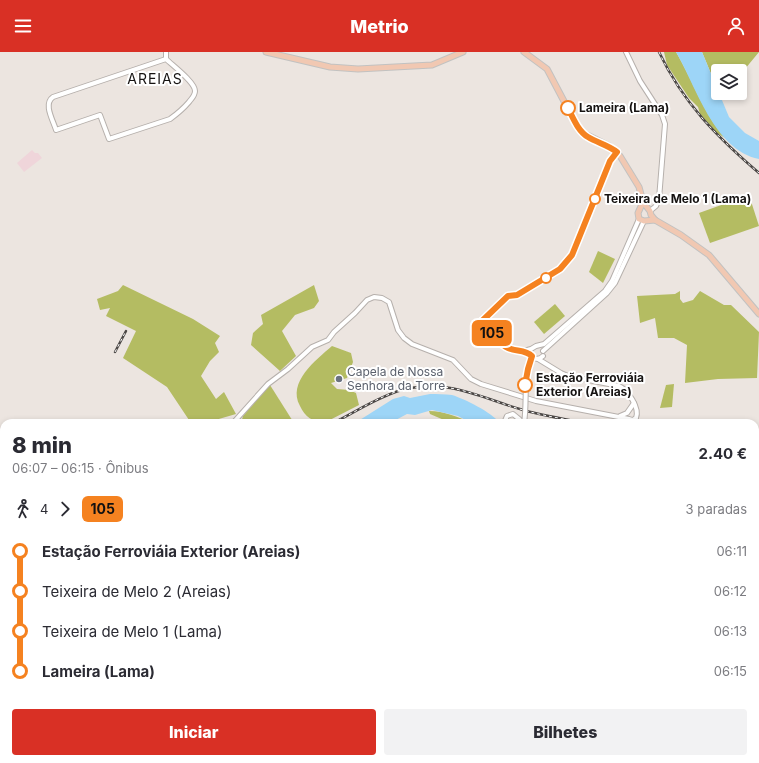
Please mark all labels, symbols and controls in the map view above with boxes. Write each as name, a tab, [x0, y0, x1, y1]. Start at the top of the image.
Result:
icon: menu	[12, 15, 34, 37]
icon: person	[725, 15, 747, 37]
text: Metrio	[350, 16, 409, 37]
map controls	[711, 64, 747, 100]
button: layers	[711, 64, 747, 100]
district label: AREIAS	[127, 70, 183, 87]
marker: Lameira (Lama)	[560, 100, 576, 116]
place label: Lameira (Lama)	[579, 100, 669, 115]
place label: Teixeira de Melo 1 (Lama)	[604, 191, 751, 206]
marker: Teixeira de Melo 1 (Lama)	[589, 193, 601, 205]
unlabelled marker	[540, 272, 552, 284]
line badge: 105	[469, 320, 515, 346]
text: 105	[480, 324, 504, 341]
place label: Capela de Nossa Senhora da Torre	[347, 364, 445, 393]
place label: Estação Ferroviáia Exterior (Areias)	[536, 370, 644, 399]
marker: Capela de Nossa Senhora da Torre	[334, 374, 344, 384]
marker: Estação Ferroviáia Exterior (Areias)	[517, 377, 533, 393]
text: 8 min	[12, 432, 72, 458]
text: 2.40 €	[698, 444, 747, 463]
text: 06:07 – 06:15 · Ônibus	[12, 460, 149, 476]
icon: walk	[12, 498, 34, 520]
icon: forward	[54, 498, 76, 520]
text: 105	[90, 500, 115, 517]
text: 4	[40, 501, 48, 517]
text: 3 paradas	[686, 501, 747, 517]
text: Estação Ferroviáia Exterior (Areias)	[42, 542, 300, 561]
text: 06:11	[716, 543, 747, 559]
text: Teixeira de Melo 2 (Areias)	[42, 582, 231, 601]
text: 06:12	[714, 583, 747, 599]
text: Teixeira de Melo 1 (Lama)	[42, 622, 222, 641]
text: 06:13	[714, 623, 747, 639]
text: Lameira (Lama)	[42, 662, 155, 681]
text: 06:15	[714, 663, 747, 679]
button: Iniciar	[12, 709, 376, 755]
button: Bilhetes	[384, 709, 747, 755]

